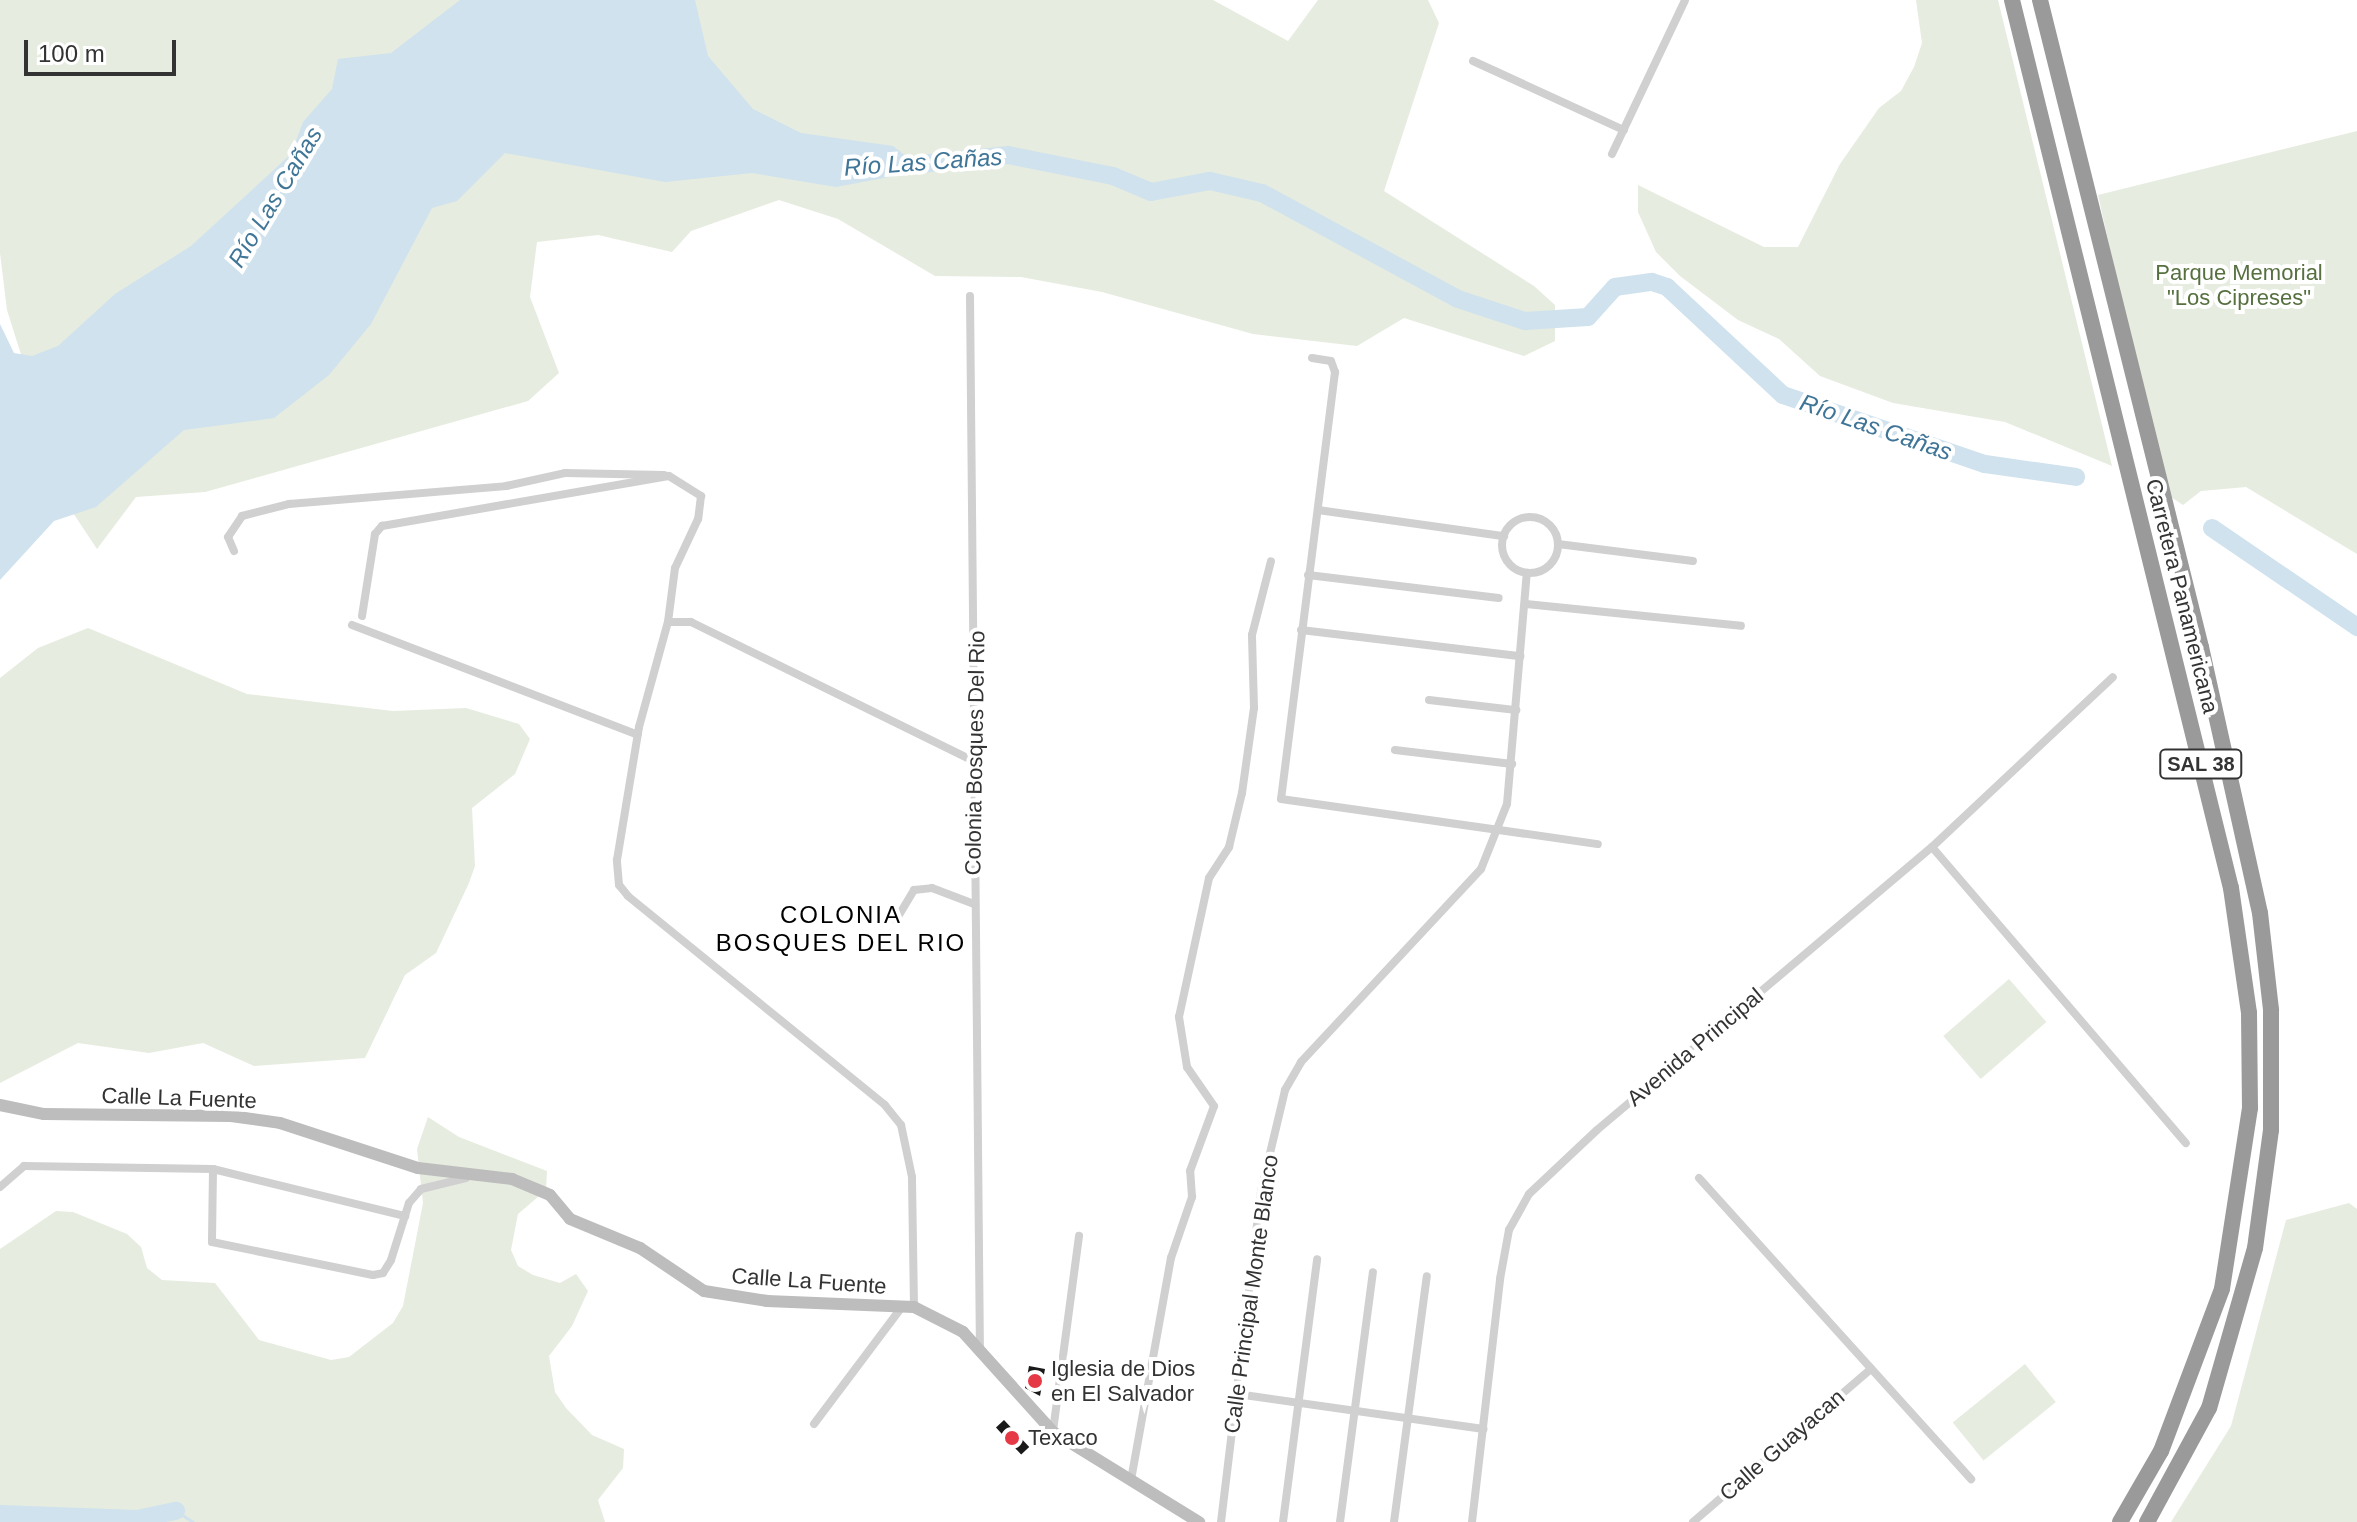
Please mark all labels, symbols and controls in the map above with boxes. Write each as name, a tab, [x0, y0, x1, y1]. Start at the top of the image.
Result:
scale bar	[28, 24, 180, 74]
text: 100 m	[38, 40, 105, 67]
water label: Río Las Cañas	[222, 122, 328, 272]
water label: Río Las Cañas	[843, 142, 1003, 182]
park label: Parque Memorial "Los Cipreses"	[2155, 259, 2323, 310]
water label: Río Las Cañas	[1796, 388, 1956, 466]
street label: Carretera Panamericana	[2140, 476, 2224, 716]
street label: Colonia Bosques Del Rio	[960, 630, 990, 876]
road number: SAL 38	[2159, 748, 2243, 780]
district label: COLONIA BOSQUES DEL RIO	[715, 901, 967, 957]
street label: Avenida Principal	[1622, 982, 1768, 1112]
street label: Calle La Fuente	[101, 1082, 257, 1114]
street label: Calle Principal Monte Blanco	[1218, 1153, 1284, 1435]
street label: Calle La Fuente	[731, 1262, 887, 1300]
place label: Iglesia de Dios en El Salvador	[1051, 1355, 1195, 1406]
marker: Iglesia de Dios en El Salvador	[1026, 1372, 1044, 1390]
street label: Calle Guayacan	[1714, 1384, 1850, 1506]
place label: Texaco	[1028, 1425, 1098, 1451]
marker: Texaco	[1003, 1429, 1021, 1447]

